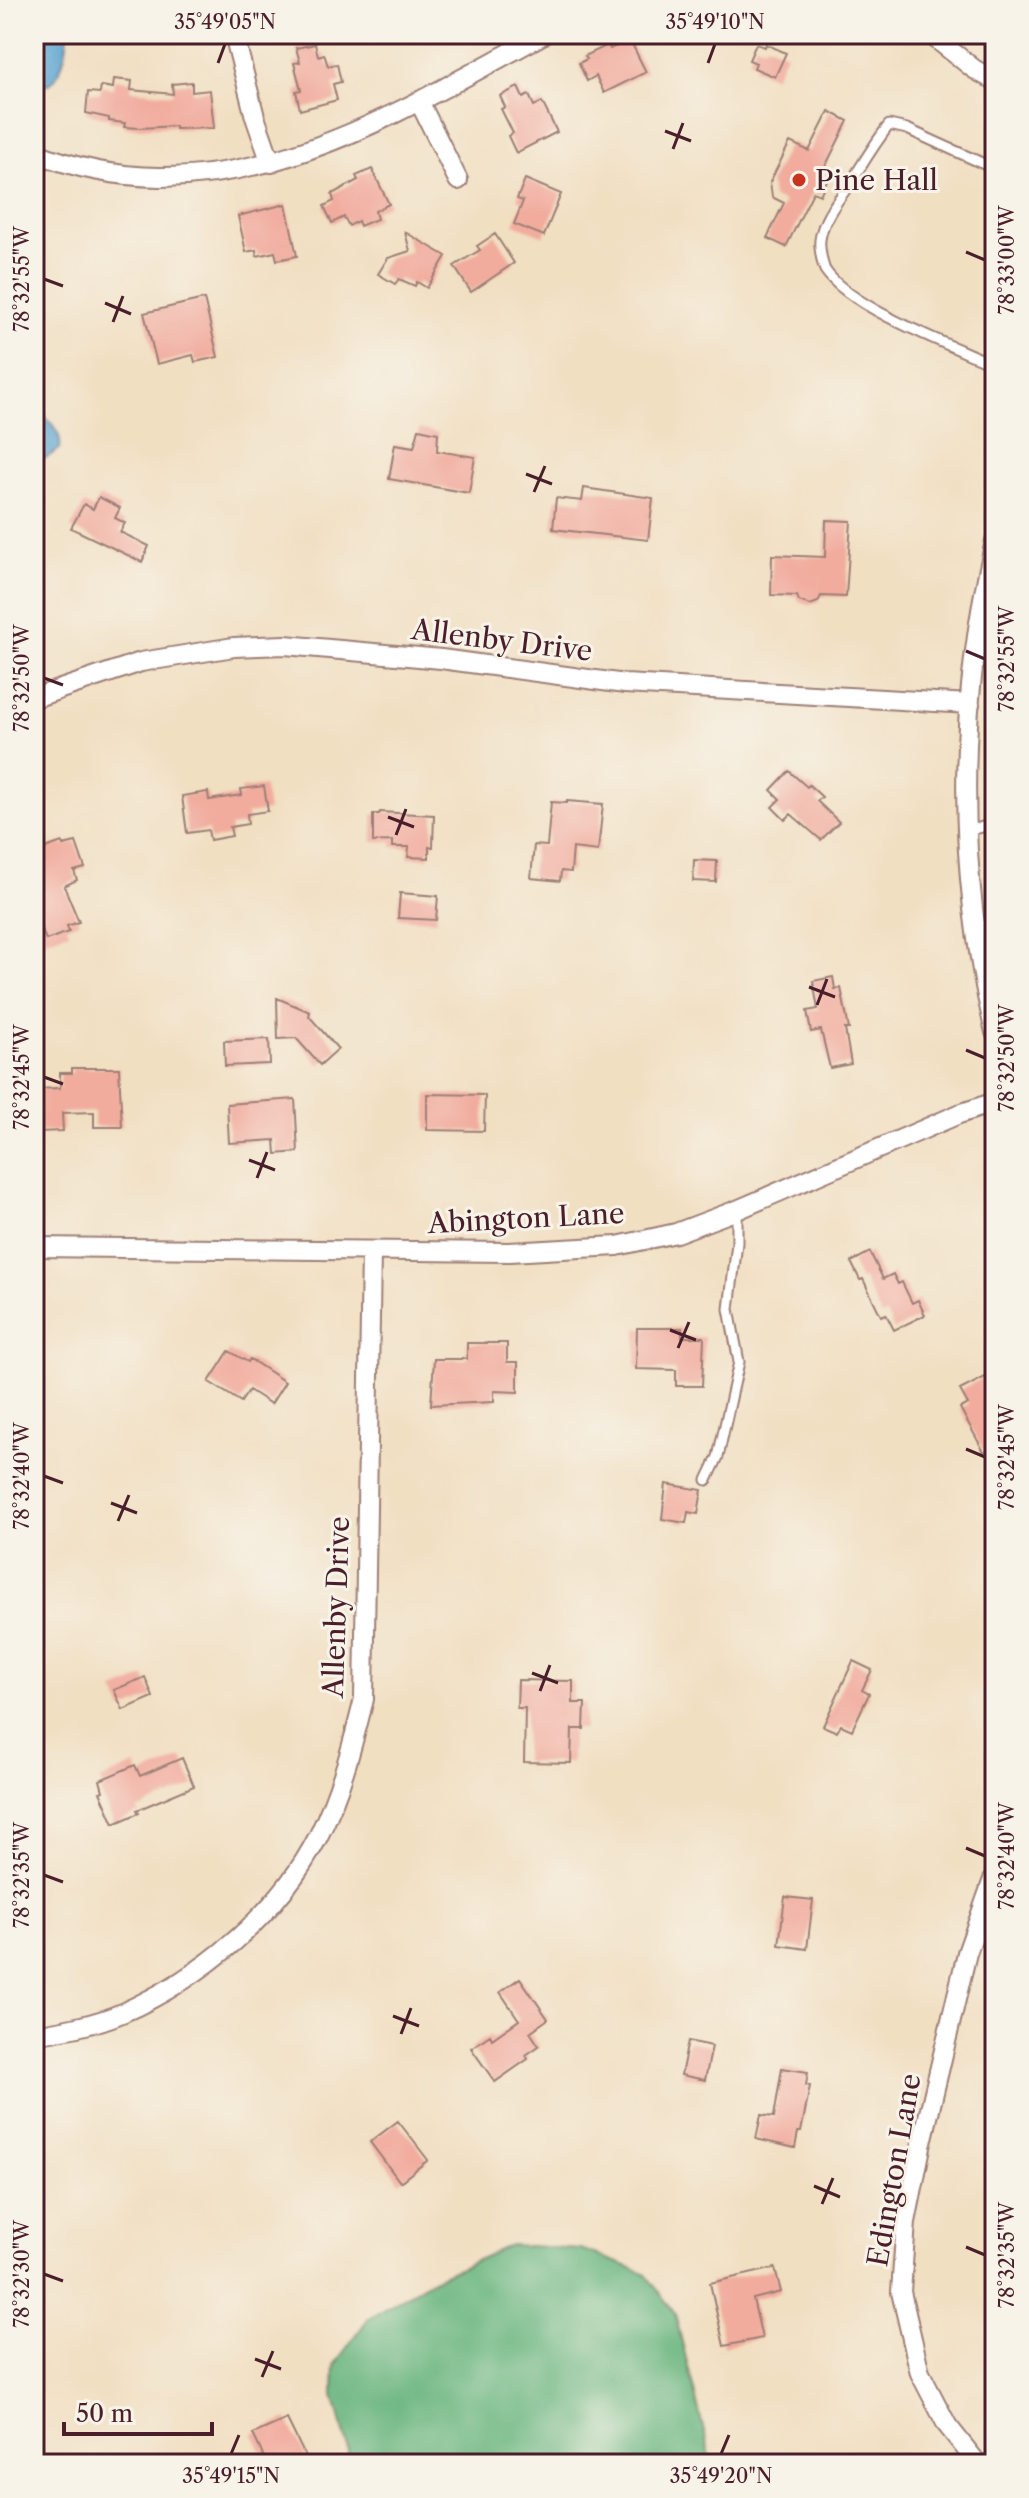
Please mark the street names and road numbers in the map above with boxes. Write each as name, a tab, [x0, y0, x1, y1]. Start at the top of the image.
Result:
street label: Allenby Drive	[409, 612, 594, 668]
street label: Abington Lane	[426, 1196, 625, 1240]
street label: Allenby Drive	[316, 1516, 356, 1699]
street label: Edington Lane	[860, 2071, 928, 2269]

